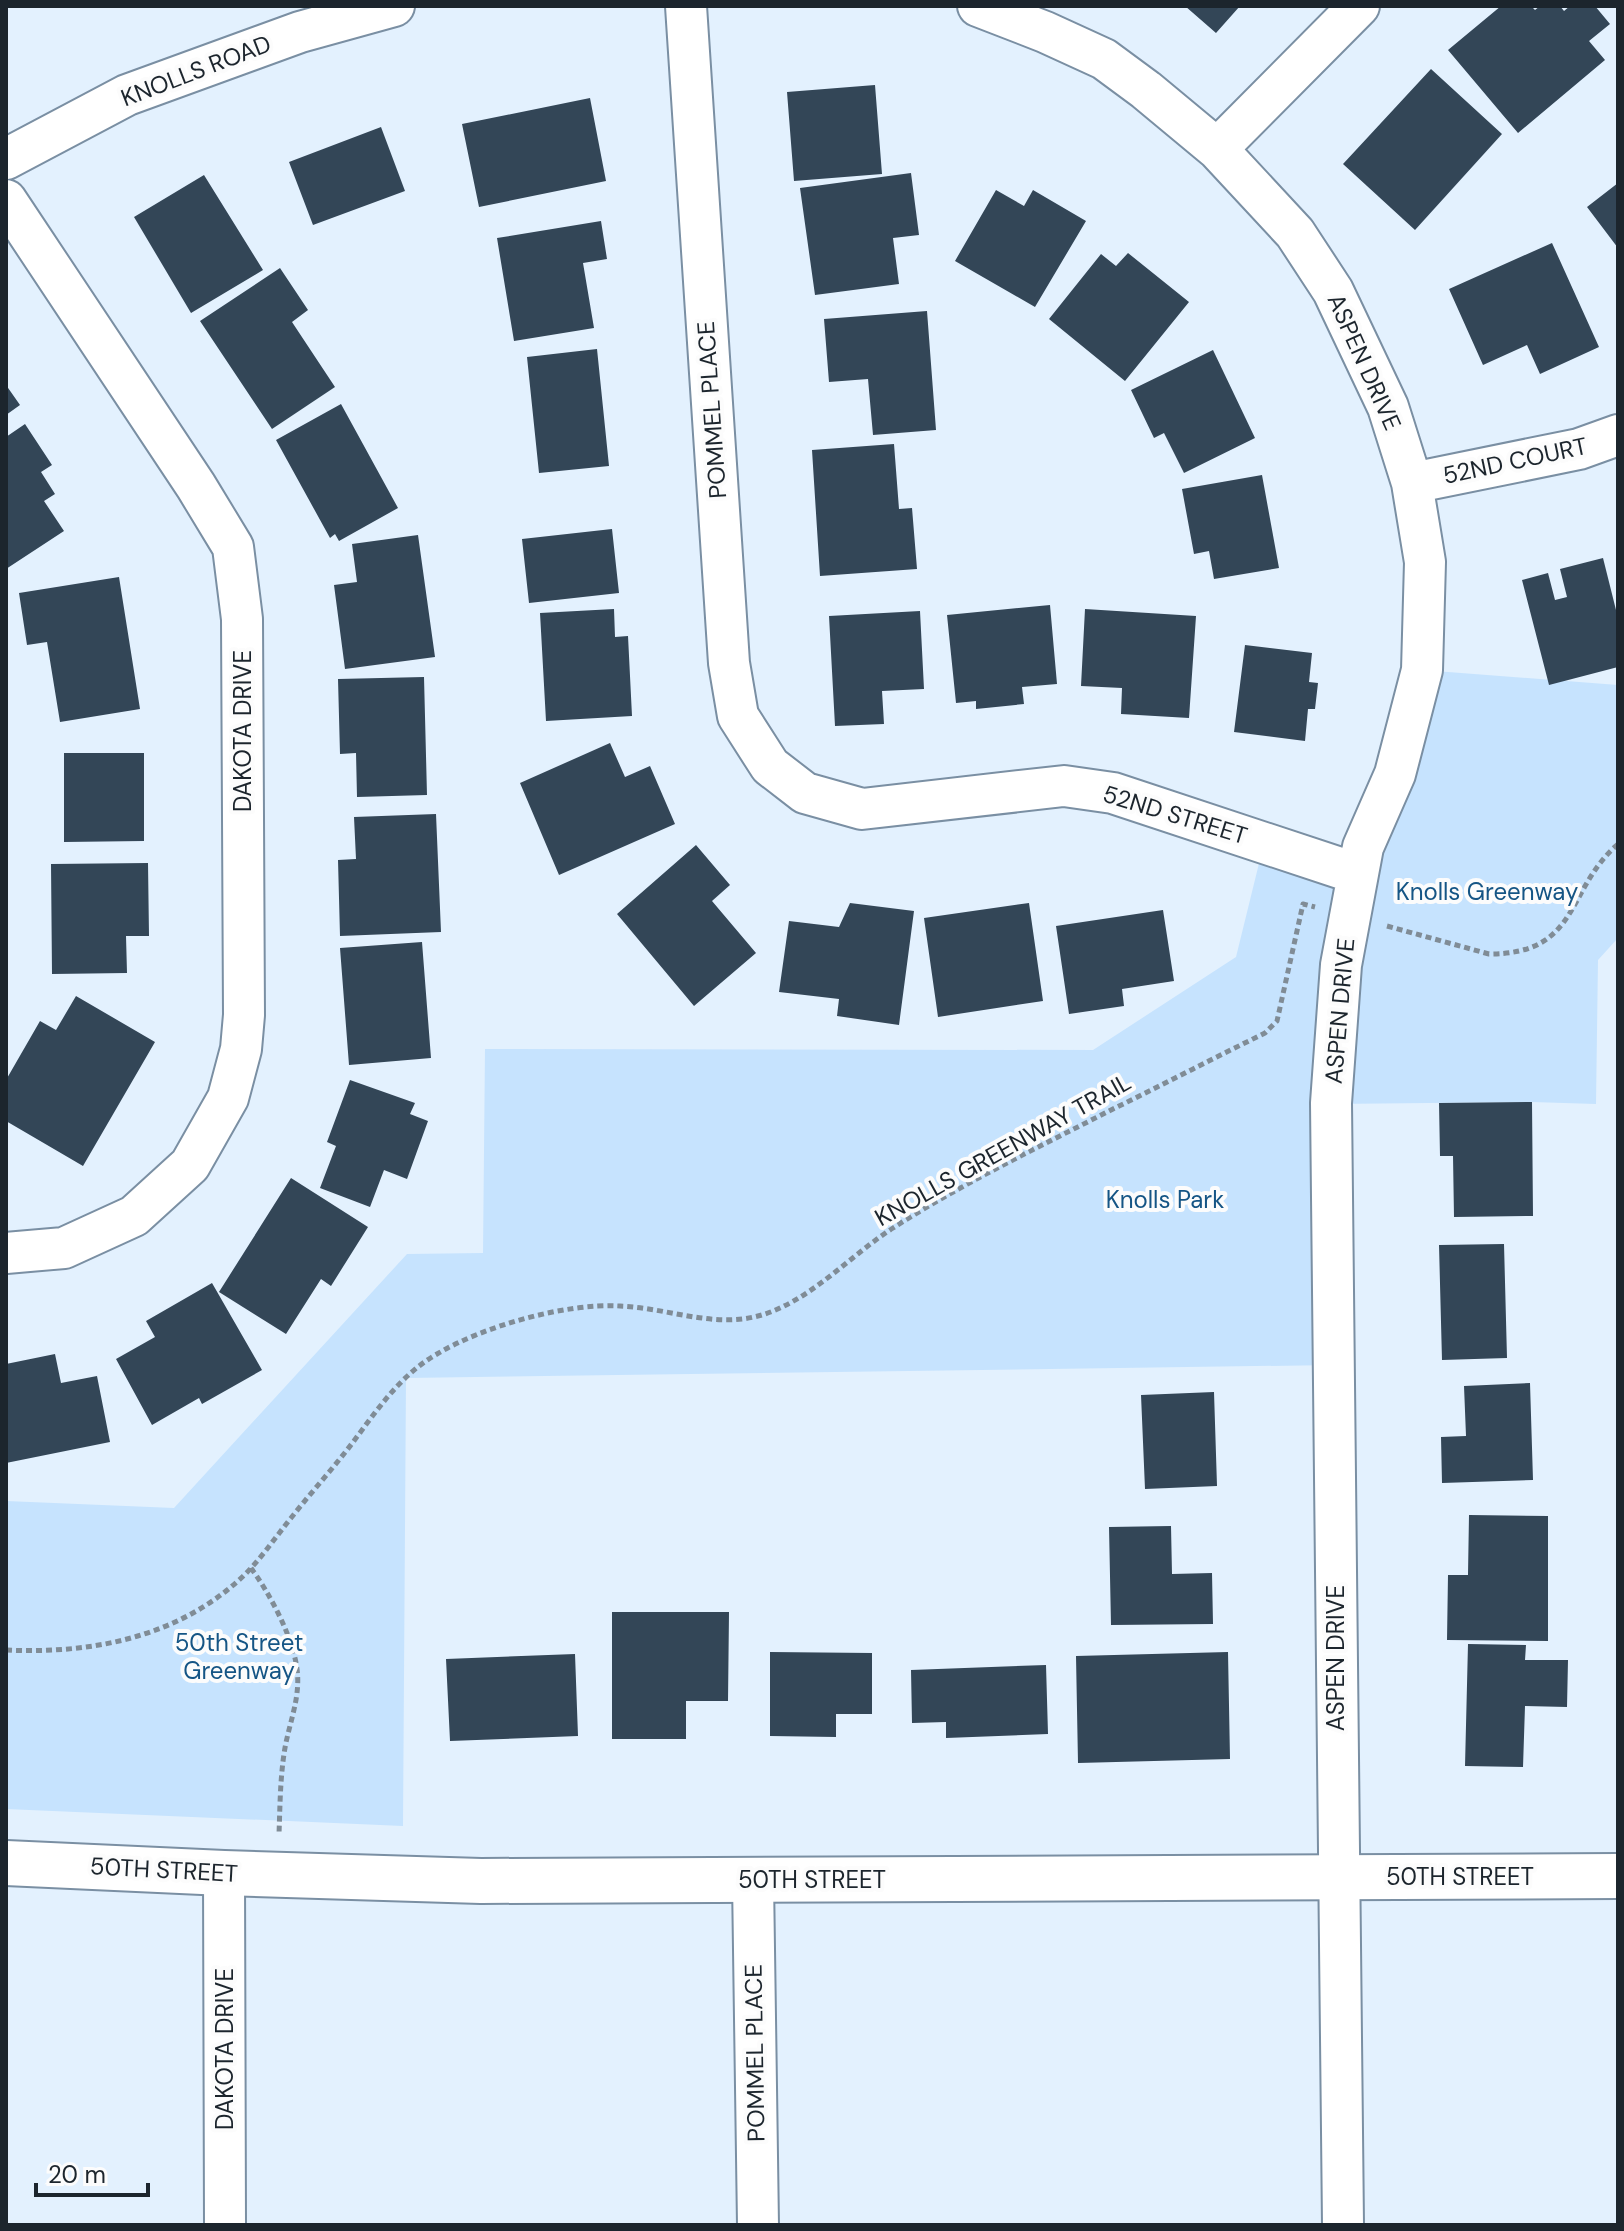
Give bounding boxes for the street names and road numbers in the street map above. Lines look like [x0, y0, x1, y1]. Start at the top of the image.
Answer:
street label: KNOLLS ROAD [116, 28, 275, 113]
street label: ASPEN DRIVE [1321, 289, 1408, 435]
street label: POMMEL PLACE [690, 320, 733, 500]
street label: 52ND COURT [1440, 430, 1590, 491]
street label: DAKOTA DRIVE [227, 650, 258, 812]
street label: 52ND STREET [1099, 778, 1251, 851]
street label: ASPEN DRIVE [1318, 937, 1361, 1085]
street label: KNOLLS GREENWAY TRAIL [869, 1066, 1136, 1233]
street label: ASPEN DRIVE [1320, 1585, 1351, 1731]
street label: 50TH STREET [89, 1850, 239, 1889]
street label: 50TH STREET [1386, 1861, 1534, 1892]
street label: 50TH STREET [738, 1864, 886, 1895]
street label: POMMEL PLACE [737, 1964, 772, 2142]
street label: DAKOTA DRIVE [209, 1968, 240, 2130]

